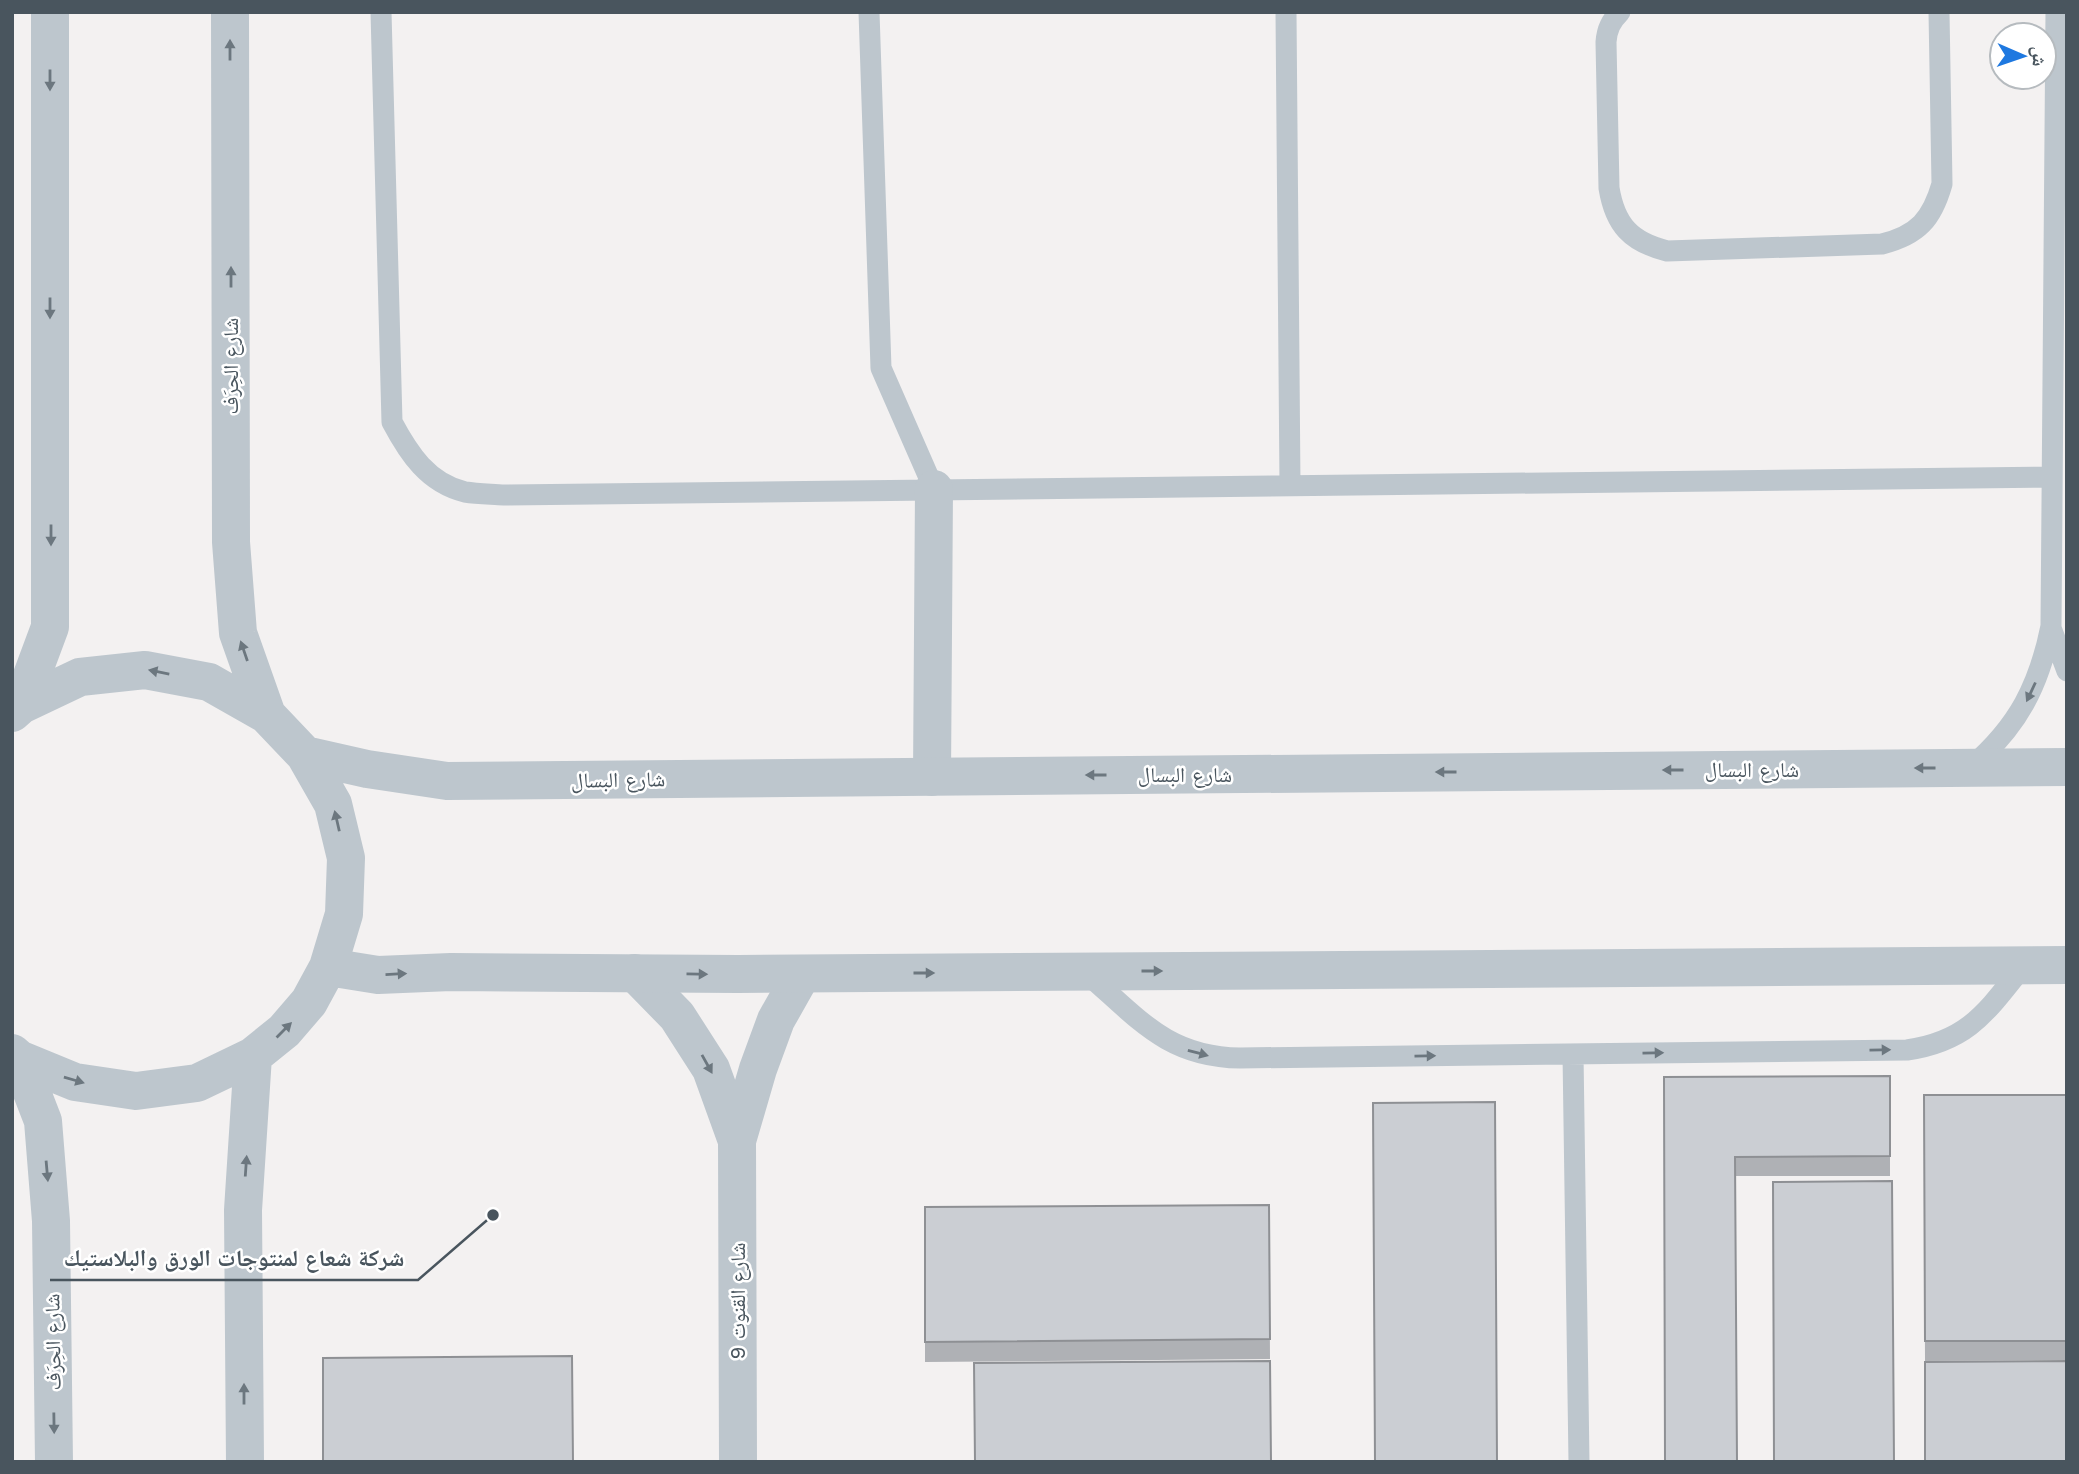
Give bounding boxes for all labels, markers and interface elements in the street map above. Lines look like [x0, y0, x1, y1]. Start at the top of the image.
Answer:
north arrow [1988, 21, 2058, 91]
one-way arrow [224, 39, 236, 61]
text: ش [2028, 46, 2051, 67]
one-way arrow [44, 70, 56, 92]
one-way arrow [225, 266, 237, 288]
one-way arrow [45, 297, 56, 319]
street label: شارع الحِرَف [218, 318, 244, 414]
one-way arrow [45, 525, 57, 547]
one-way arrow [238, 640, 249, 661]
one-way arrow [148, 667, 170, 678]
one-way arrow [2025, 681, 2036, 702]
street label: شارع البسال [1705, 757, 1799, 783]
street label: شارع البسال [1138, 762, 1232, 788]
one-way arrow [1914, 762, 1936, 774]
one-way arrow [1662, 765, 1684, 776]
street label: شارع البسال [571, 766, 665, 794]
one-way arrow [1434, 766, 1456, 778]
one-way arrow [1084, 769, 1106, 781]
one-way arrow [331, 810, 342, 832]
one-way arrow [1141, 966, 1163, 977]
one-way arrow [914, 967, 936, 979]
one-way arrow [686, 968, 708, 980]
one-way arrow [385, 969, 407, 980]
one-way arrow [275, 1022, 291, 1039]
one-way arrow [1869, 1044, 1891, 1056]
one-way arrow [1642, 1047, 1664, 1059]
one-way arrow [1188, 1048, 1210, 1059]
one-way arrow [1415, 1050, 1437, 1062]
one-way arrow [701, 1055, 713, 1074]
one-way arrow [64, 1076, 85, 1086]
one-way arrow [241, 1155, 252, 1177]
one-way arrow [42, 1161, 53, 1183]
callout: شركة شعاع لمنتوجات الورق والبلاستيك [50, 1236, 418, 1280]
street label: شارع القنوت 9 [725, 1243, 751, 1359]
text: شركة شعاع لمنتوجات الورق والبلاستيك [64, 1245, 404, 1273]
street label: شارع الحِرَف [39, 1293, 67, 1391]
one-way arrow [238, 1382, 250, 1404]
one-way arrow [48, 1413, 59, 1435]

